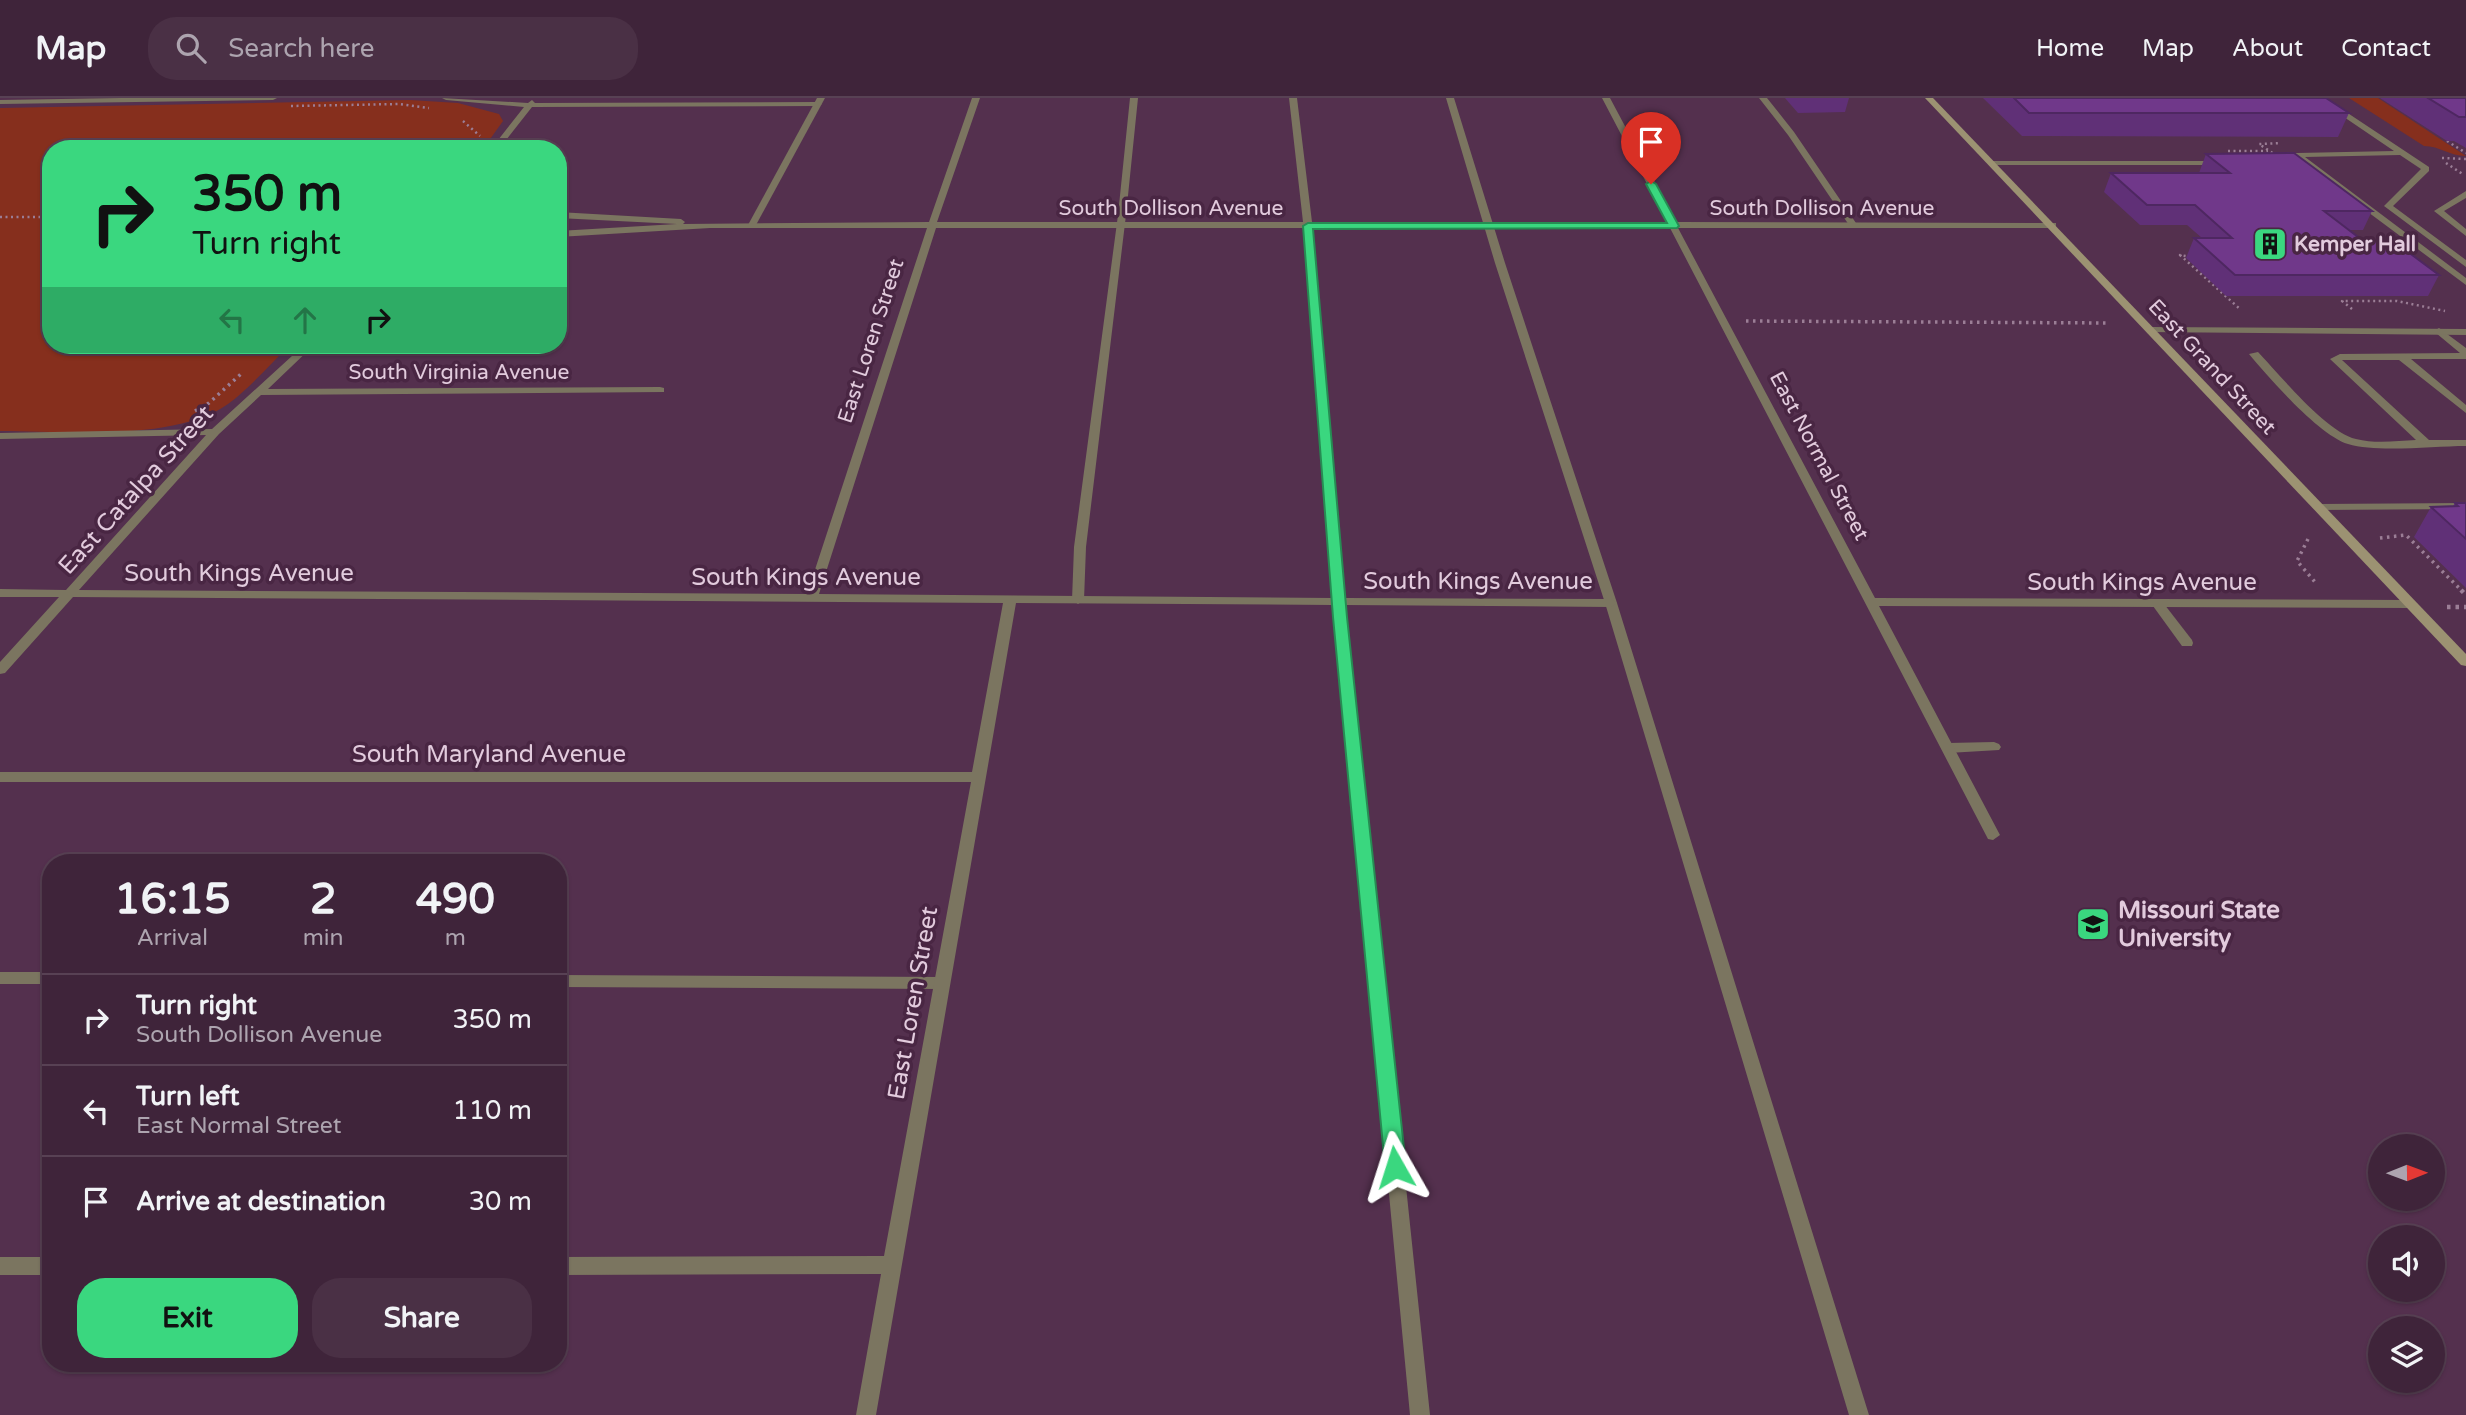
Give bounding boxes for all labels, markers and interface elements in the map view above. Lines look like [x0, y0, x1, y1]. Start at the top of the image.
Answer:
search box [148, 17, 638, 80]
text: Map [35, 29, 106, 68]
icon: search [172, 29, 210, 67]
text: Search here [228, 33, 374, 64]
text: Home [2036, 34, 2104, 63]
text: Map [2142, 34, 2194, 63]
text: About [2232, 34, 2303, 63]
text: Contact [2341, 34, 2431, 63]
pin [1621, 112, 1681, 184]
icon: arrive [1632, 123, 1670, 161]
text: 350 m [192, 165, 342, 224]
icon: right [77, 168, 168, 259]
street label: South Dollison Avenue [1059, 196, 1284, 221]
street label: South Dollison Avenue [1710, 196, 1935, 221]
text: Turn right [192, 225, 341, 263]
building icon: Kemper Hall [2251, 225, 2289, 263]
place label: Kemper Hall [2294, 232, 2416, 257]
street label: East Loren Street [833, 256, 909, 426]
street label: East Grand Street [2143, 294, 2281, 440]
icon: left [213, 301, 251, 339]
icon: ahead [286, 301, 324, 339]
icon: right [359, 301, 397, 339]
street label: South Virginia Avenue [348, 360, 570, 385]
street label: East Normal Street [1764, 367, 1874, 545]
street label: East Catalpa Street [52, 399, 220, 581]
street label: South Kings Avenue [124, 559, 354, 588]
street label: South Kings Avenue [691, 563, 921, 592]
street label: South Kings Avenue [1363, 567, 1593, 596]
street label: South Kings Avenue [2027, 568, 2257, 597]
street label: South Maryland Avenue [352, 740, 626, 769]
text: 16:15 [114, 874, 231, 925]
text: 2 [310, 874, 336, 925]
text: 490 [416, 874, 495, 925]
place label: Missouri State University [2118, 896, 2280, 953]
street label: East Loren Street [882, 904, 944, 1102]
school or university icon: Missouri State University [2074, 905, 2112, 943]
text: Arrival [137, 924, 208, 952]
text: min [303, 924, 344, 952]
text: m [445, 924, 466, 952]
text: Turn right [136, 990, 257, 1021]
icon: right [77, 1001, 115, 1039]
text: 350 m [452, 1004, 532, 1035]
text: South Dollison Avenue [136, 1021, 382, 1049]
text: Turn left [136, 1081, 239, 1112]
icon: left [77, 1092, 115, 1130]
text: 110 m [452, 1095, 532, 1126]
text: East Normal Street [136, 1112, 342, 1140]
position arrow [1358, 1130, 1432, 1204]
north arrow [2368, 1134, 2445, 1211]
map controls [2368, 1134, 2445, 1393]
icon: arrive [77, 1183, 115, 1221]
text: Arrive at destination [136, 1186, 386, 1217]
text: 30 m [469, 1186, 532, 1217]
button: sound [2368, 1225, 2445, 1302]
button: Exit [77, 1278, 298, 1358]
button: Share [312, 1278, 532, 1358]
button: layers [2368, 1316, 2445, 1393]

